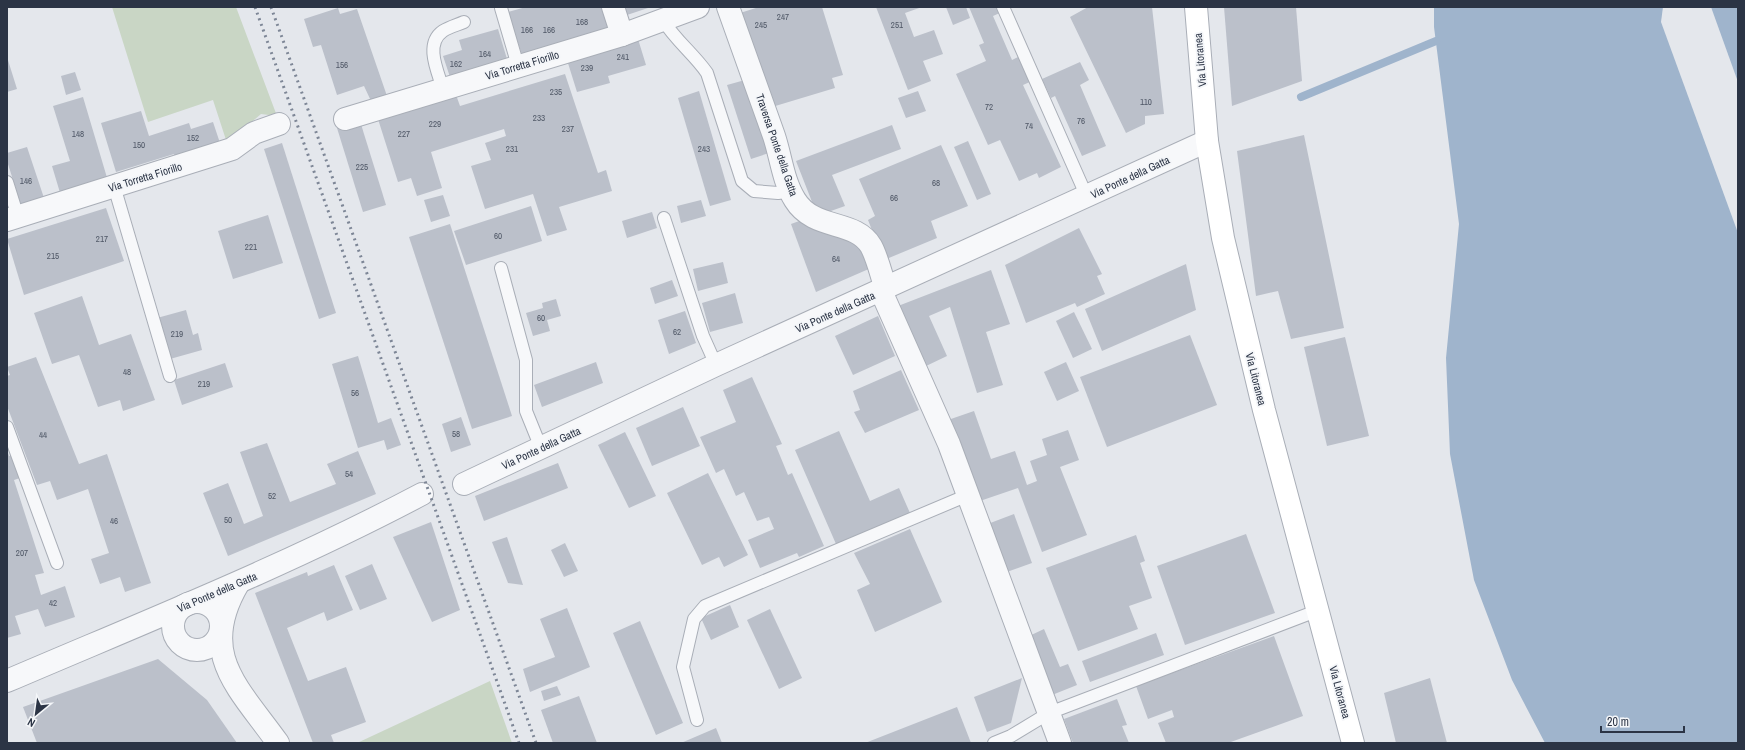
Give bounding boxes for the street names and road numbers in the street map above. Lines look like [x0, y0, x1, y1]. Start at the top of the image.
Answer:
street label: Via Litoranea [1191, 32, 1209, 88]
street label: Via Torretta Fiorillo [483, 47, 561, 83]
street label: Traversa Ponte della Gatta [753, 92, 801, 198]
street label: Via Ponte della Gatta [1088, 153, 1172, 201]
street label: Via Torretta Fiorillo [106, 159, 184, 195]
street label: Via Ponte della Gatta [793, 288, 877, 336]
street label: Via Litoranea [1243, 351, 1269, 407]
street label: Via Ponte della Gatta [499, 424, 583, 472]
street label: Via Ponte della Gatta [175, 569, 259, 615]
street label: Via Litoranea [1326, 664, 1354, 720]

